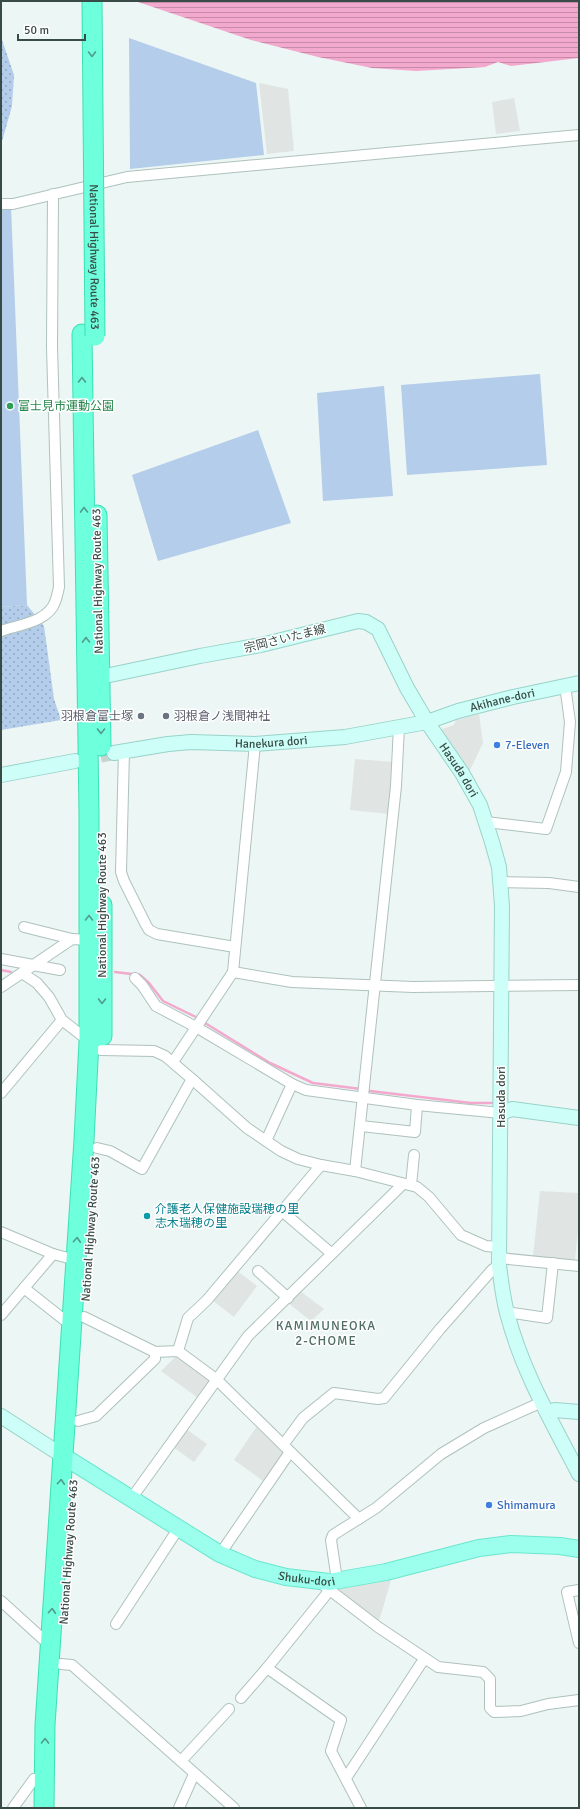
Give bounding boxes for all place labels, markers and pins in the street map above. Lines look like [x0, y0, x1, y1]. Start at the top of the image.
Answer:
place label: 富士見市運動公園 [18, 399, 114, 414]
marker: 富士見市運動公園 [5, 401, 15, 411]
place label: 羽根倉富士塚 [61, 709, 133, 724]
place label: 羽根倉ノ浅間神社 [174, 709, 270, 724]
marker: 羽根倉富士塚 [136, 711, 146, 721]
marker: 羽根倉ノ浅間神社 [161, 711, 171, 721]
place label: 7-Eleven [505, 738, 550, 753]
marker: 7-Eleven [492, 740, 502, 750]
place label: 介護老人保健施設瑞穂の里 志木瑞穂の里 [155, 1202, 299, 1231]
marker: 介護老人保健施設瑞穂の里 志木瑞穂の里 [142, 1211, 152, 1221]
place label: Shimamura [497, 1498, 556, 1513]
marker: Shimamura [484, 1500, 494, 1510]

